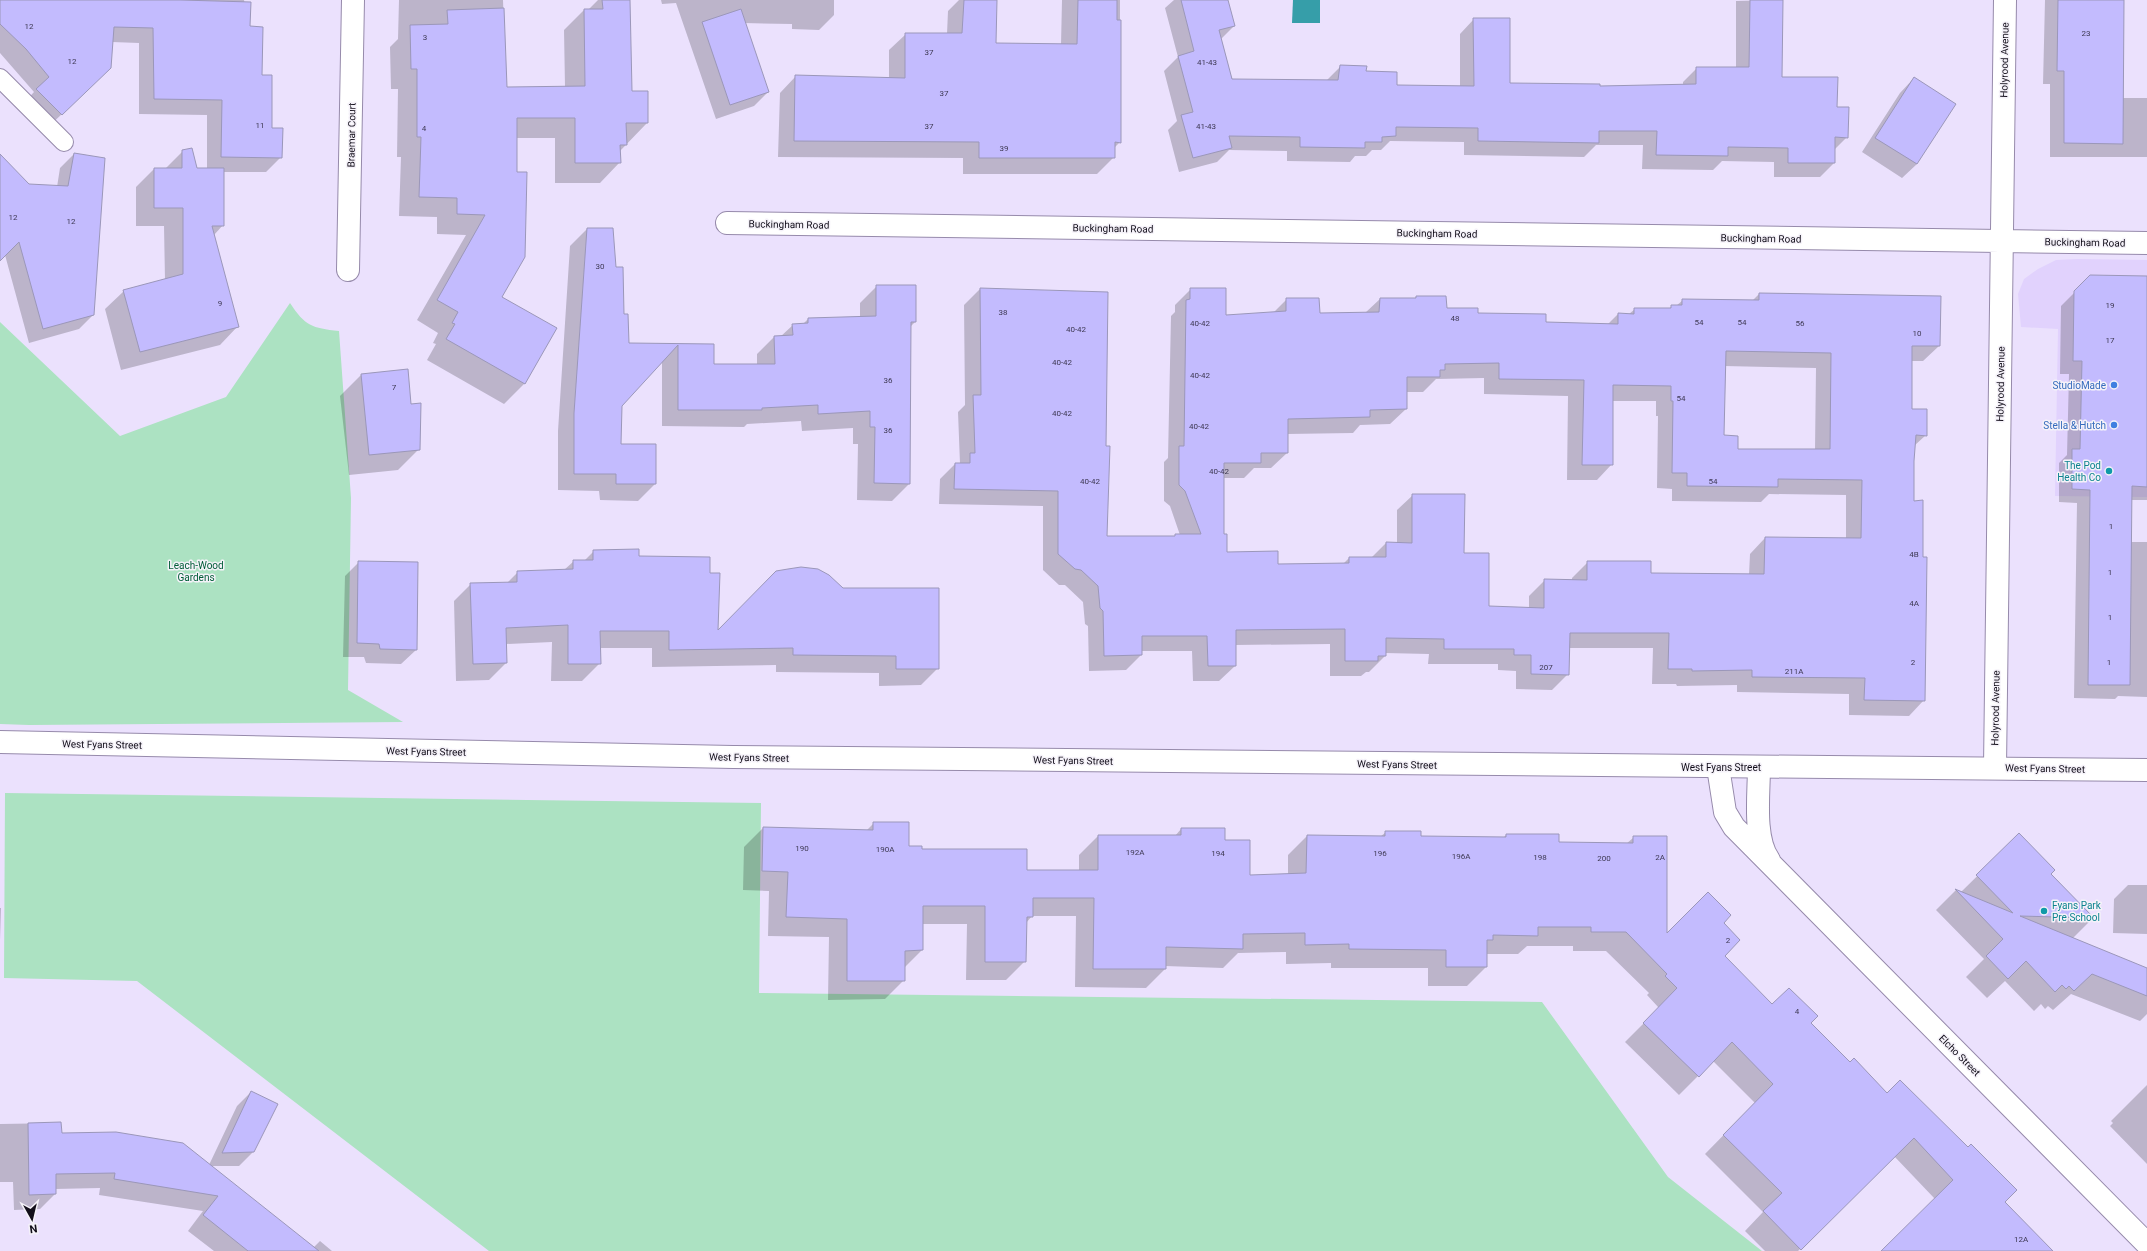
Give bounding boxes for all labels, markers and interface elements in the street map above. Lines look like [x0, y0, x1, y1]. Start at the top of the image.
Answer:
house number: 12 [25, 22, 34, 31]
street label: Holyrood Avenue [1998, 22, 2011, 98]
house number: 23 [2082, 29, 2091, 38]
house number: 3 [423, 33, 427, 42]
house number: 37 [925, 48, 934, 57]
house number: 12 [68, 57, 77, 66]
house number: 41-43 [1197, 58, 1217, 67]
house number: 37 [940, 89, 949, 98]
street label: Braemar Court [345, 102, 358, 168]
house number: 11 [256, 121, 265, 130]
house number: 37 [925, 122, 934, 131]
house number: 41-43 [1196, 122, 1216, 131]
house number: 4 [422, 124, 427, 133]
house number: 39 [1000, 144, 1009, 153]
house number: 12 [9, 213, 18, 222]
house number: 12 [67, 217, 76, 226]
street label: Buckingham Road [749, 218, 829, 231]
street label: Buckingham Road [1073, 222, 1153, 235]
street label: Buckingham Road [1397, 227, 1477, 240]
street label: Buckingham Road [1721, 232, 1801, 245]
street label: Buckingham Road [2045, 236, 2125, 249]
house number: 30 [596, 262, 605, 271]
house number: 9 [218, 299, 222, 308]
house number: 19 [2106, 301, 2115, 310]
house number: 38 [999, 308, 1008, 317]
house number: 48 [1451, 314, 1460, 323]
house number: 54 [1695, 318, 1704, 327]
house number: 54 [1738, 318, 1747, 327]
house number: 40-42 [1190, 319, 1211, 328]
house number: 56 [1796, 319, 1805, 328]
house number: 40-42 [1066, 325, 1087, 334]
house number: 10 [1913, 329, 1922, 338]
house number: 17 [2106, 336, 2115, 345]
street label: Holyrood Avenue [1994, 346, 2007, 422]
house number: 40-42 [1052, 358, 1073, 367]
house number: 40-42 [1190, 371, 1211, 380]
house number: 36 [884, 376, 893, 385]
place label: StudioMade [2052, 380, 2106, 391]
marker: StudioMade [2109, 380, 2119, 390]
house number: 7 [392, 383, 397, 392]
house number: 54 [1677, 394, 1686, 403]
house number: 40-42 [1052, 409, 1073, 418]
place label: Stella & Hutch [2043, 420, 2106, 431]
marker: Stella & Hutch [2109, 420, 2119, 430]
house number: 40-42 [1189, 422, 1210, 431]
house number: 36 [884, 426, 893, 435]
place label: The Pod Health Co [2057, 460, 2101, 483]
marker: The Pod Health Co [2104, 466, 2114, 476]
house number: 40-42 [1209, 467, 1230, 476]
house number: 40-42 [1080, 477, 1101, 486]
house number: 54 [1709, 477, 1718, 486]
house number: 1 [2109, 522, 2113, 531]
house number: 4B [1909, 550, 1919, 559]
park label: Leach-Wood Gardens [168, 560, 224, 583]
house number: 1 [2108, 568, 2112, 577]
house number: 4A [1909, 599, 1920, 608]
house number: 1 [2108, 613, 2112, 622]
house number: 2 [1911, 658, 1916, 667]
house number: 1 [2107, 658, 2111, 667]
house number: 207 [1539, 663, 1553, 672]
house number: 211A [1785, 667, 1804, 676]
street label: Holyrood Avenue [1989, 670, 2002, 746]
street label: West Fyans Street [62, 738, 142, 751]
street label: West Fyans Street [386, 745, 466, 758]
street label: West Fyans Street [709, 751, 789, 764]
street label: West Fyans Street [1033, 754, 1113, 767]
street label: West Fyans Street [1357, 758, 1437, 771]
street label: West Fyans Street [1681, 762, 1761, 773]
street label: West Fyans Street [2005, 762, 2085, 775]
house number: 190 [795, 844, 809, 853]
house number: 190A [876, 845, 895, 854]
house number: 192A [1126, 848, 1145, 857]
house number: 194 [1211, 849, 1225, 858]
house number: 196 [1373, 849, 1387, 858]
house number: 196A [1452, 852, 1471, 861]
house number: 198 [1533, 853, 1547, 862]
house number: 2A [1655, 853, 1666, 862]
house number: 200 [1597, 854, 1611, 863]
place label: Fyans Park Pre School [2052, 900, 2102, 923]
marker: Fyans Park Pre School [2039, 906, 2049, 916]
house number: 2 [1726, 936, 1731, 945]
house number: 4 [1795, 1007, 1800, 1016]
street label: Elcho Street [1937, 1033, 1982, 1078]
north arrow [12, 1199, 52, 1239]
text: N [28, 1221, 38, 1235]
house number: 12A [2014, 1235, 2029, 1244]

